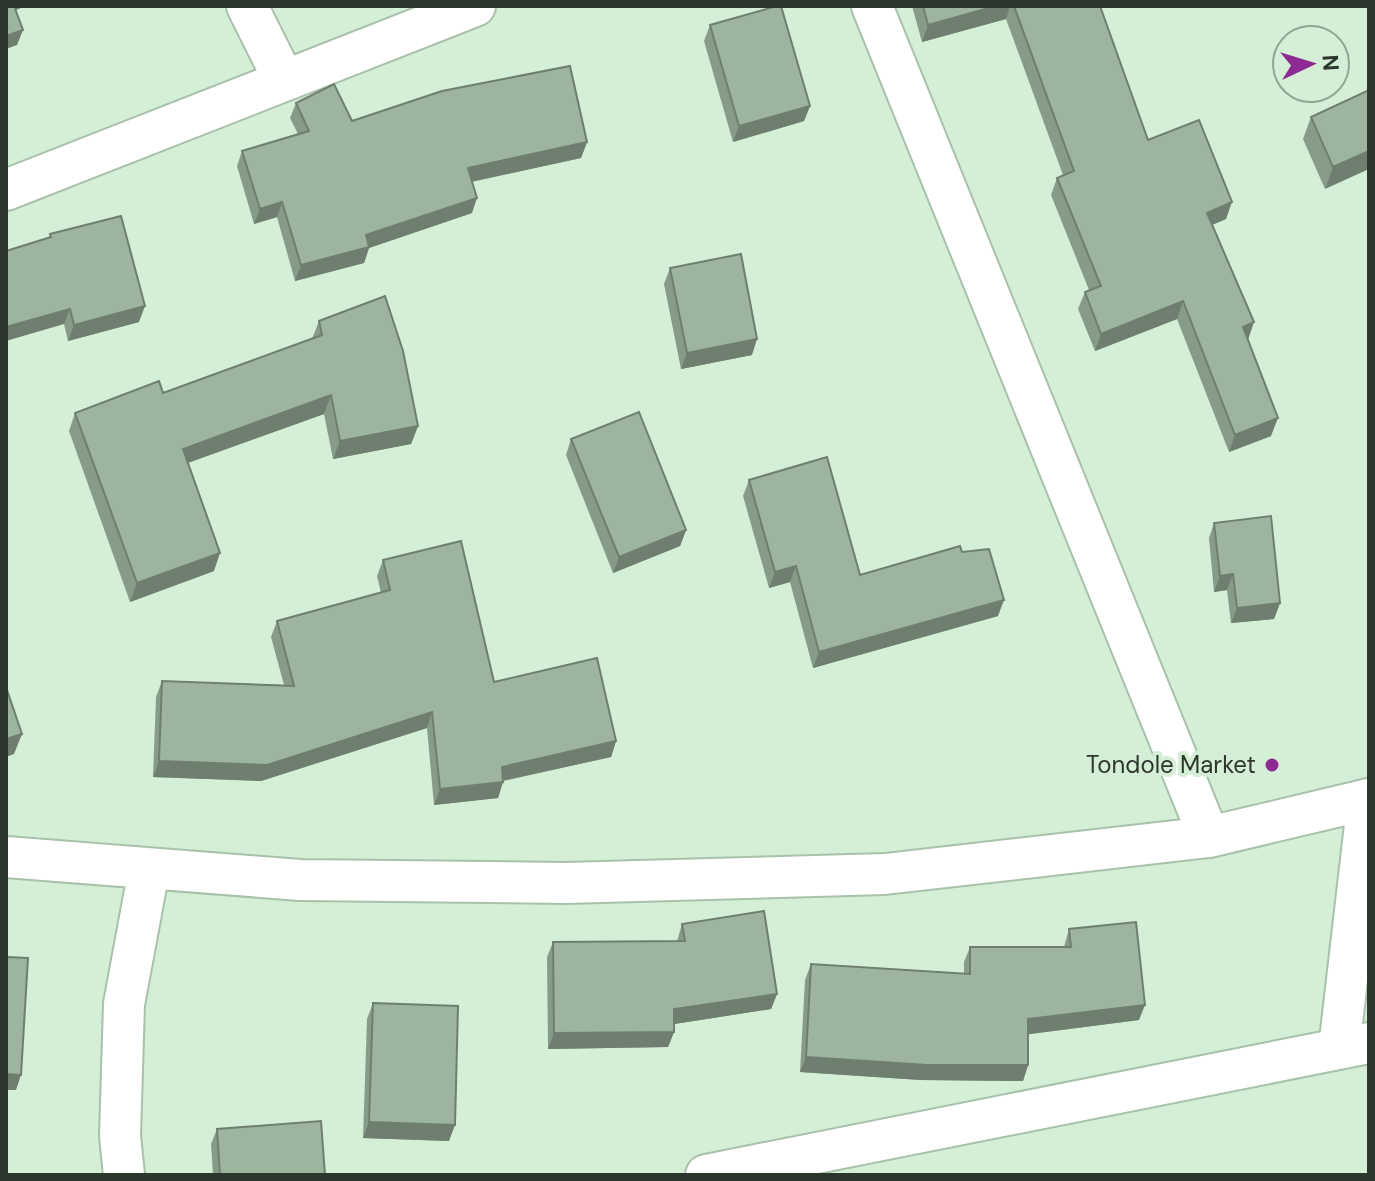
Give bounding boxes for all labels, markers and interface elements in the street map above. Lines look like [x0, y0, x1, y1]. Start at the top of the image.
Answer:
north arrow [1271, 24, 1351, 104]
text: N [1315, 54, 1345, 72]
place label: Tondole Market [1086, 749, 1256, 780]
marker: Tondole Market [1263, 756, 1281, 774]

